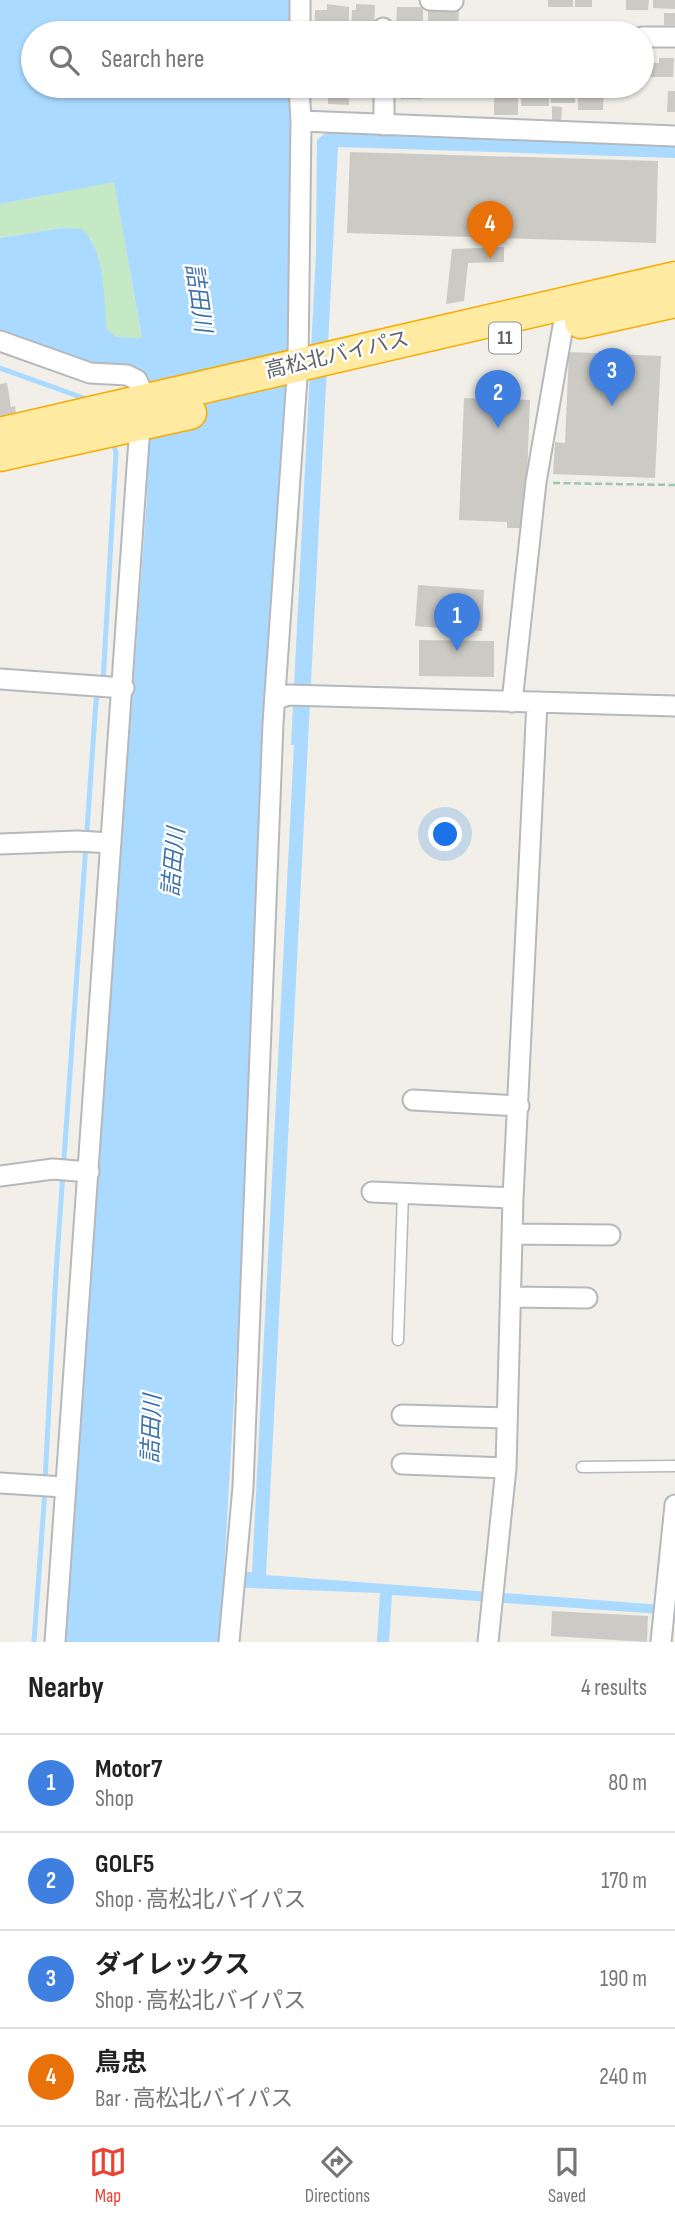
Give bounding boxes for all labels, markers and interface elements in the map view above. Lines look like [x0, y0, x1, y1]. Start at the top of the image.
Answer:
search box [21, 21, 654, 98]
icon: search [45, 41, 83, 79]
text: Search here [101, 44, 204, 75]
pin: 4 [467, 201, 513, 259]
water label: 詰田川 [179, 262, 217, 337]
road number: 11 [489, 322, 521, 354]
street label: 高松北バイパス [263, 326, 411, 384]
pin: 3 [589, 348, 635, 406]
pin: 2 [475, 370, 521, 428]
pin: 1 [434, 593, 480, 651]
your location [428, 817, 462, 851]
water label: 詰田川 [157, 823, 191, 898]
water label: 詰田川 [137, 1391, 167, 1464]
text: Nearby [28, 1670, 104, 1706]
text: 4 results [581, 1674, 647, 1702]
text: Motor7 [95, 1754, 162, 1785]
text: 1 [46, 1769, 56, 1797]
text: 80 m [608, 1769, 647, 1797]
text: Shop [95, 1785, 134, 1813]
text: GOLF5 [95, 1849, 155, 1880]
text: 2 [46, 1867, 56, 1895]
text: 170 m [601, 1867, 647, 1895]
text: Shop · 高松北バイパス [95, 1886, 306, 1914]
text: ダイレックス [95, 1950, 250, 1981]
text: 3 [46, 1965, 56, 1993]
text: 190 m [600, 1965, 647, 1993]
text: Shop · 高松北バイパス [95, 1987, 306, 2015]
text: 鳥忠 [95, 2048, 147, 2079]
text: 4 [46, 2063, 56, 2091]
text: 240 m [599, 2063, 647, 2091]
text: Bar · 高松北バイパス [95, 2085, 293, 2113]
tab: Map [89, 2143, 127, 2208]
tab: Directions [305, 2143, 370, 2208]
tab: Saved [548, 2143, 586, 2208]

